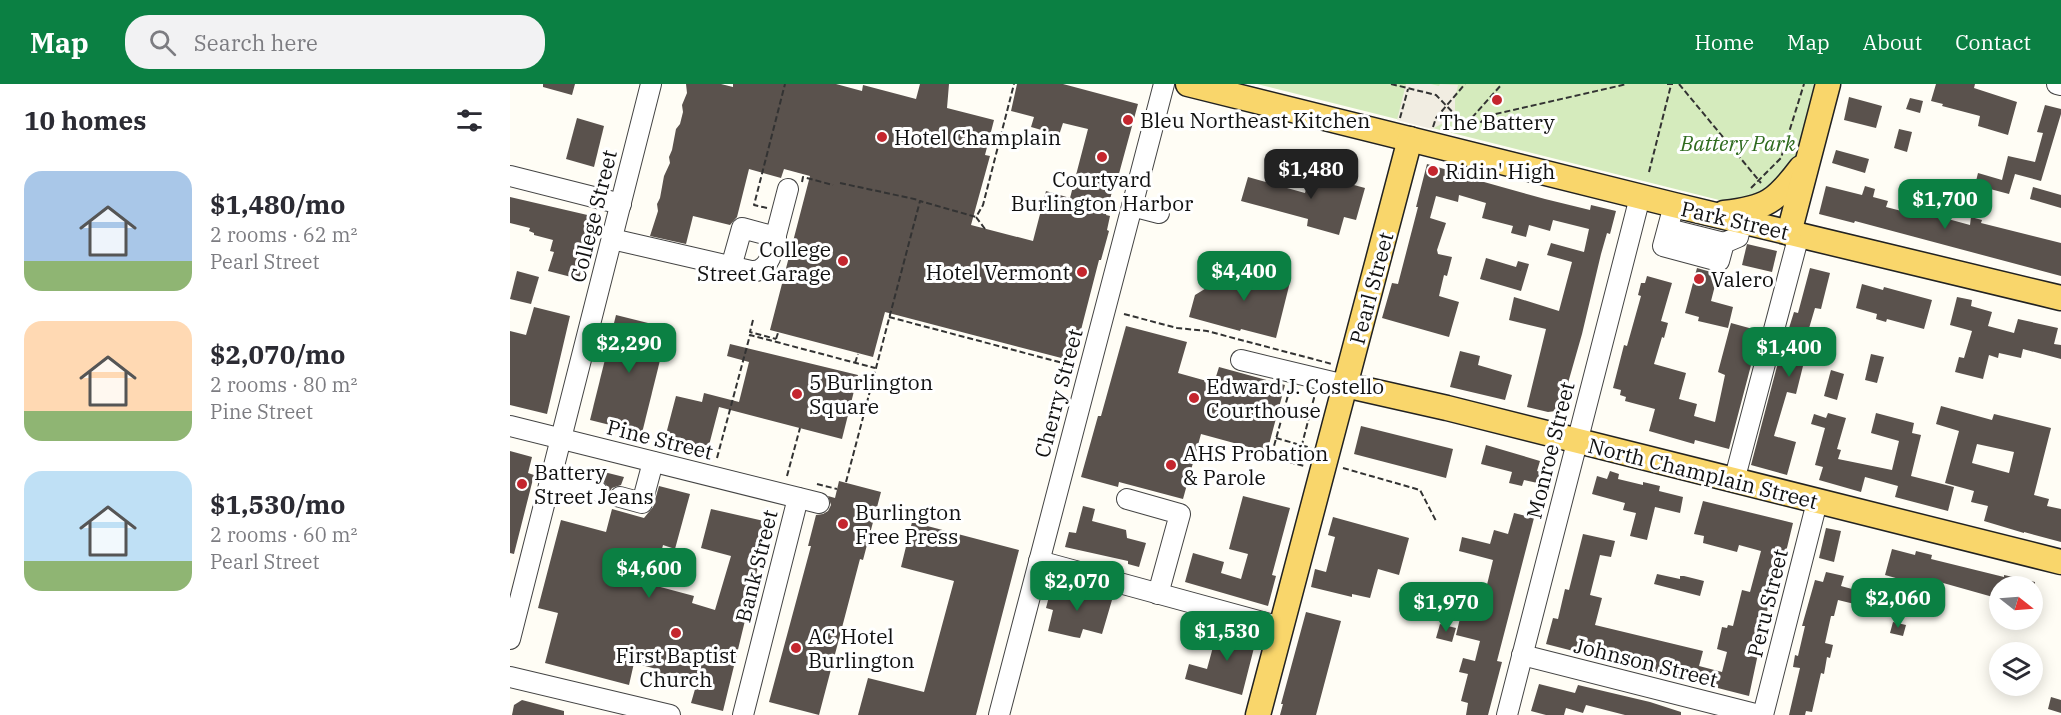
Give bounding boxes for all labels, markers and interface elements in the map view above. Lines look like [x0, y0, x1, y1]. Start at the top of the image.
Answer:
search box [125, 15, 545, 69]
text: Map [30, 24, 89, 61]
icon: search [146, 26, 179, 59]
text: Search here [194, 28, 318, 57]
text: Home [1694, 28, 1754, 56]
text: Map [1787, 28, 1830, 56]
text: About [1863, 28, 1922, 56]
text: Contact [1955, 28, 2031, 56]
marker: The Battery [1490, 93, 1504, 107]
text: 10 homes [24, 103, 146, 137]
icon: filters [453, 104, 486, 137]
place label: Bleu Northeast Kitchen [1140, 106, 1370, 134]
place label: The Battery [1439, 108, 1555, 136]
marker: Bleu Northeast Kitchen [1121, 113, 1135, 127]
place label: Hotel Champlain [894, 123, 1061, 151]
park label: Battery Park [1679, 129, 1797, 157]
marker: Hotel Champlain [875, 130, 889, 144]
street label: College Street [563, 147, 623, 285]
pin: $1,480 [1262, 149, 1360, 200]
marker: Courtyard Burlington Harbor [1095, 150, 1109, 164]
text: $1,480 [1278, 155, 1344, 182]
place label: Ridin' High [1445, 157, 1555, 185]
marker: Ridin' High [1426, 164, 1440, 178]
place label: Courtyard Burlington Harbor [1011, 165, 1194, 217]
pin: $1,700 [1896, 179, 1994, 230]
text: $1,700 [1912, 185, 1978, 212]
text: $1,480/mo [210, 187, 345, 221]
street label: Park Street [1678, 194, 1792, 246]
icon: home [72, 195, 144, 267]
text: 2 rooms · 62 m² [210, 221, 357, 248]
street label: Pearl Street [1343, 229, 1399, 347]
place label: College Street Garage [697, 235, 831, 287]
text: Pearl Street [210, 248, 320, 275]
pin: $4,400 [1195, 251, 1293, 302]
marker: College Street Garage [836, 254, 850, 268]
text: $4,400 [1211, 257, 1277, 284]
place label: Hotel Vermont [926, 258, 1070, 286]
marker: Hotel Vermont [1075, 265, 1089, 279]
place label: Valero [1711, 265, 1774, 293]
marker: Valero [1692, 272, 1706, 286]
pin: $2,290 [580, 323, 678, 374]
street label: Cherry Street [1027, 325, 1089, 461]
pin: $1,400 [1740, 327, 1838, 378]
text: $2,290 [596, 329, 662, 356]
text: $1,400 [1756, 333, 1822, 360]
text: $2,070/mo [210, 337, 345, 371]
icon: home [72, 345, 144, 417]
place label: 5 Burlington Square [809, 368, 933, 420]
text: 2 rooms · 80 m² [210, 371, 357, 398]
place label: Edward J. Costello Courthouse [1206, 372, 1384, 424]
street label: Monroe Street [1519, 379, 1581, 521]
marker: 5 Burlington Square [790, 387, 804, 401]
marker: Edward J. Costello Courthouse [1187, 391, 1201, 405]
text: Pine Street [210, 398, 313, 425]
street label: Pine Street [604, 412, 716, 466]
street label: North Champlain Street [1585, 431, 1821, 515]
place label: AHS Probation & Parole [1183, 439, 1329, 491]
place label: Battery Street Jeans [534, 458, 654, 510]
marker: AHS Probation & Parole [1164, 458, 1178, 472]
marker: Battery Street Jeans [515, 477, 529, 491]
text: $1,530/mo [210, 487, 345, 521]
icon: home [72, 495, 144, 567]
place label: Burlington Free Press [855, 498, 962, 550]
street label: Bank Street [728, 507, 784, 625]
marker: Burlington Free Press [836, 517, 850, 531]
text: 2 rooms · 60 m² [210, 521, 357, 548]
street label: Peru Street [1740, 546, 1794, 660]
text: Pearl Street [210, 548, 320, 575]
pin: $4,600 [600, 548, 698, 599]
text: $4,600 [616, 554, 682, 581]
pin: $2,070 [1028, 561, 1126, 612]
text: $2,070 [1044, 567, 1110, 594]
north arrow [1989, 576, 2043, 630]
map controls [1989, 576, 2043, 696]
pin: $2,060 [1849, 578, 1947, 629]
pin: $1,970 [1397, 582, 1495, 633]
text: $2,060 [1865, 584, 1931, 611]
text: $1,970 [1413, 588, 1479, 615]
pin: $1,530 [1178, 611, 1276, 662]
text: $1,530 [1194, 617, 1260, 644]
place label: AC Hotel Burlington [808, 622, 915, 674]
marker: First Baptist Church [669, 626, 683, 640]
street label: Johnson Street [1571, 631, 1721, 693]
place label: First Baptist Church [616, 641, 736, 693]
marker: AC Hotel Burlington [789, 641, 803, 655]
button: layers [1989, 642, 2043, 696]

